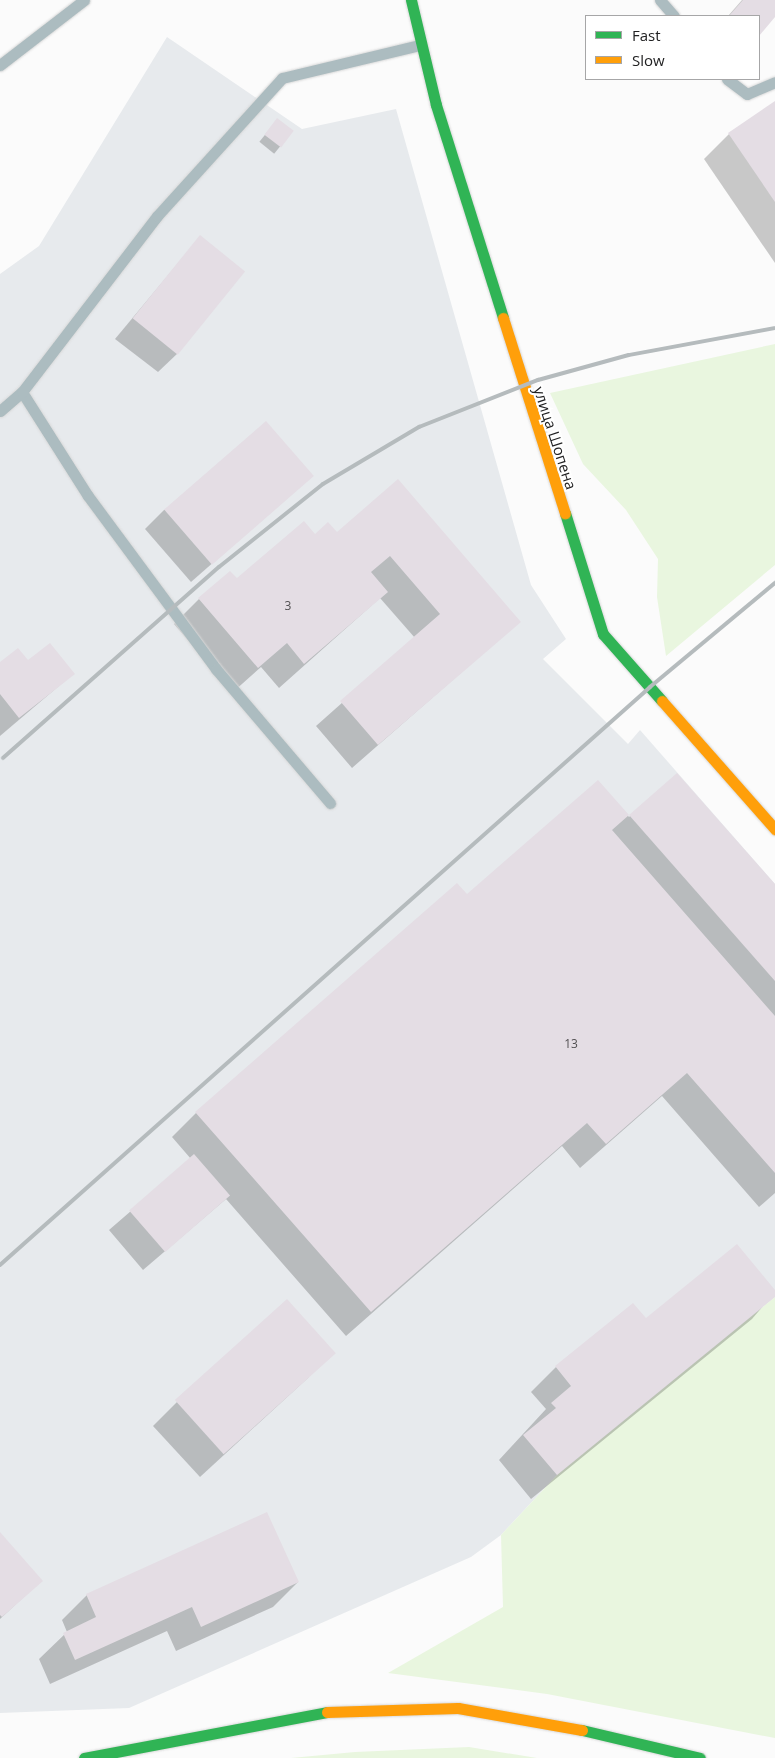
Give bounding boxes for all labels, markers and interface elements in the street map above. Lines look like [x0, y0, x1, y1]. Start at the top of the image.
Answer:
legend [585, 15, 760, 80]
text: Fast [632, 25, 661, 45]
text: Slow [632, 50, 665, 70]
street label: улица Шопена [530, 384, 580, 492]
house number: 3 [285, 599, 291, 613]
house number: 13 [564, 1037, 578, 1051]

